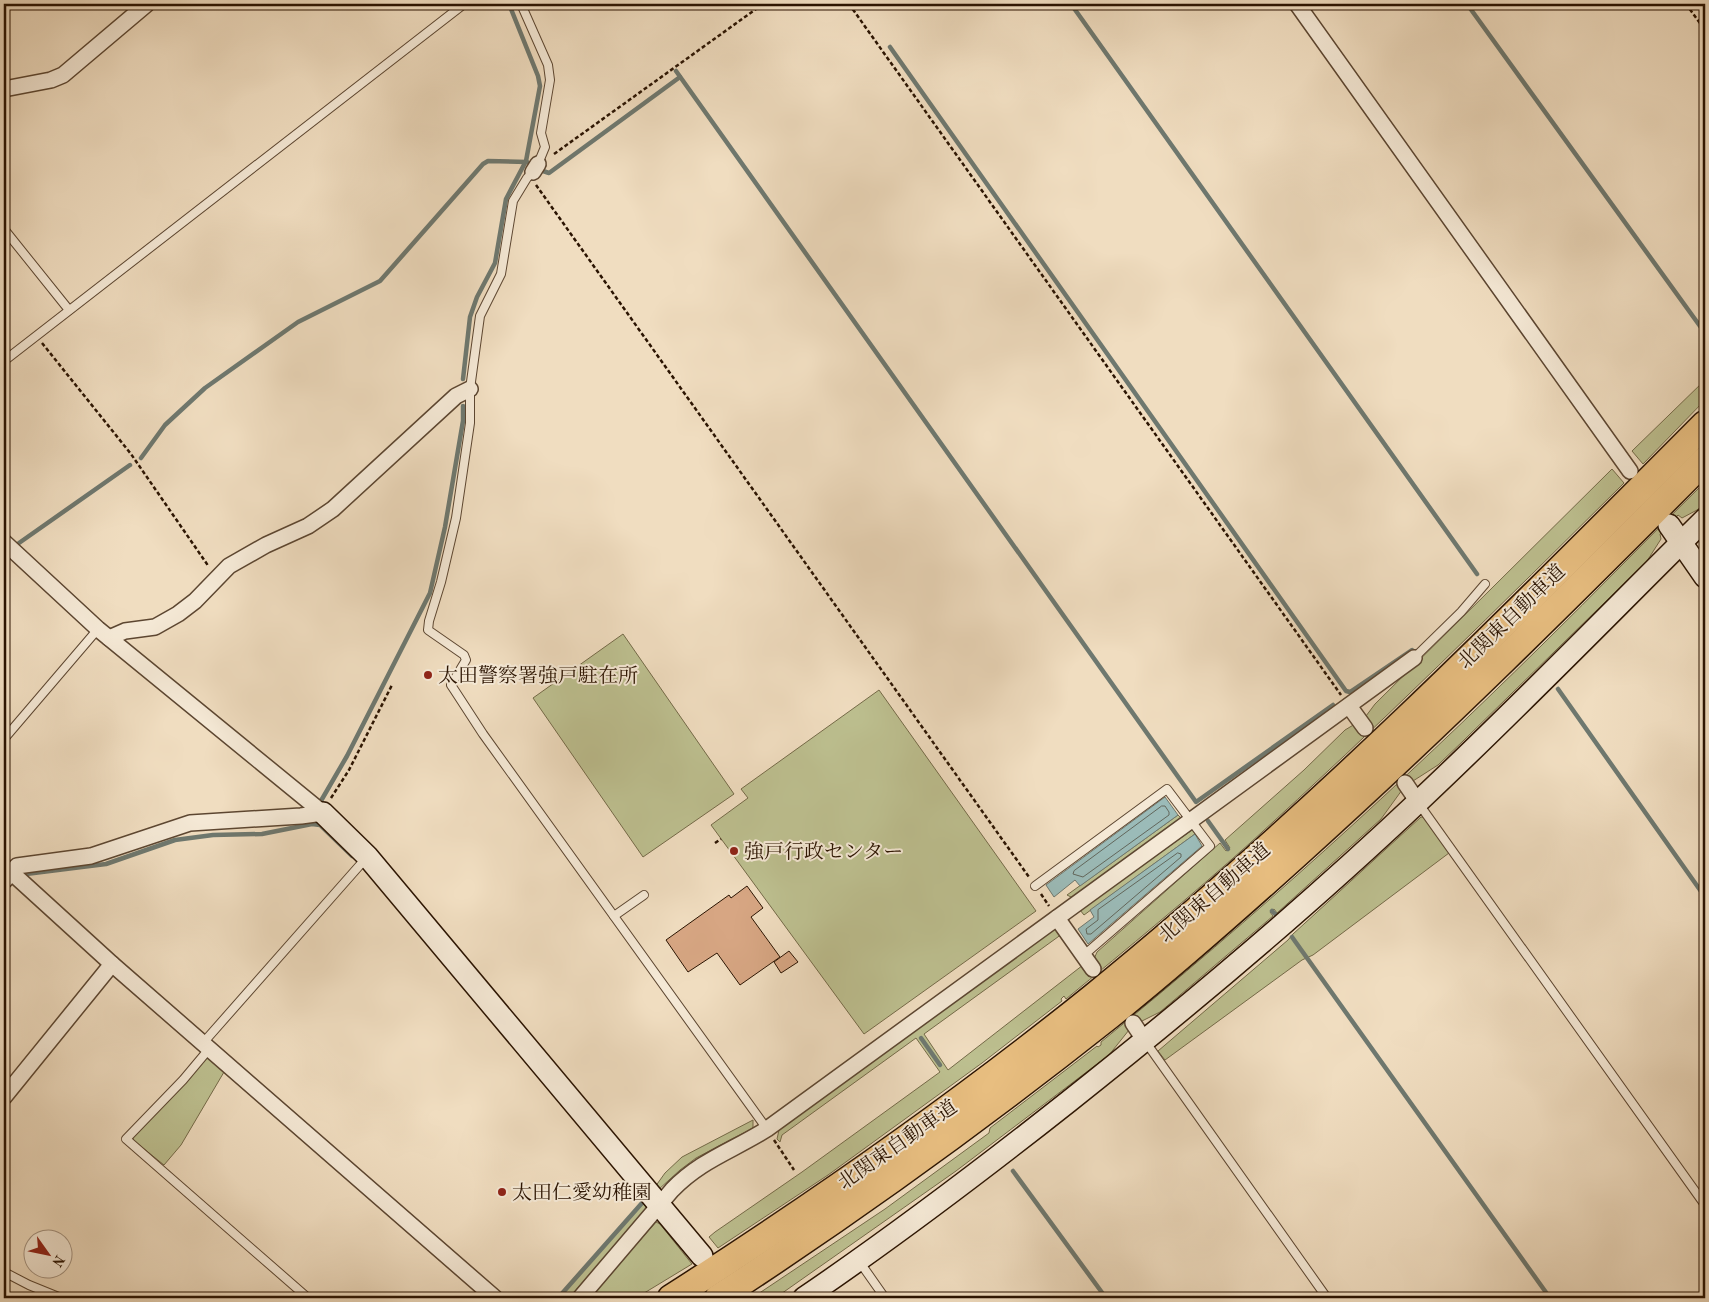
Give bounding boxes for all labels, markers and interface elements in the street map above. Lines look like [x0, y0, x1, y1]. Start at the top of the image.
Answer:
street label: 北関東自動車道 [1454, 560, 1570, 673]
place label: 太田警察署強戸駐在所 [438, 665, 638, 687]
marker: 太田警察署強戸駐在所 [422, 669, 434, 681]
street label: 北関東自動車道 [1155, 839, 1275, 947]
place label: 強戸行政センター [744, 841, 903, 863]
marker: 強戸行政センター [728, 845, 740, 857]
street label: 北関東自動車道 [834, 1096, 961, 1194]
place label: 太田仁愛幼稚園 [512, 1182, 652, 1204]
marker: 太田仁愛幼稚園 [496, 1186, 508, 1198]
north arrow [22, 1230, 72, 1280]
text: N [49, 1252, 67, 1269]

